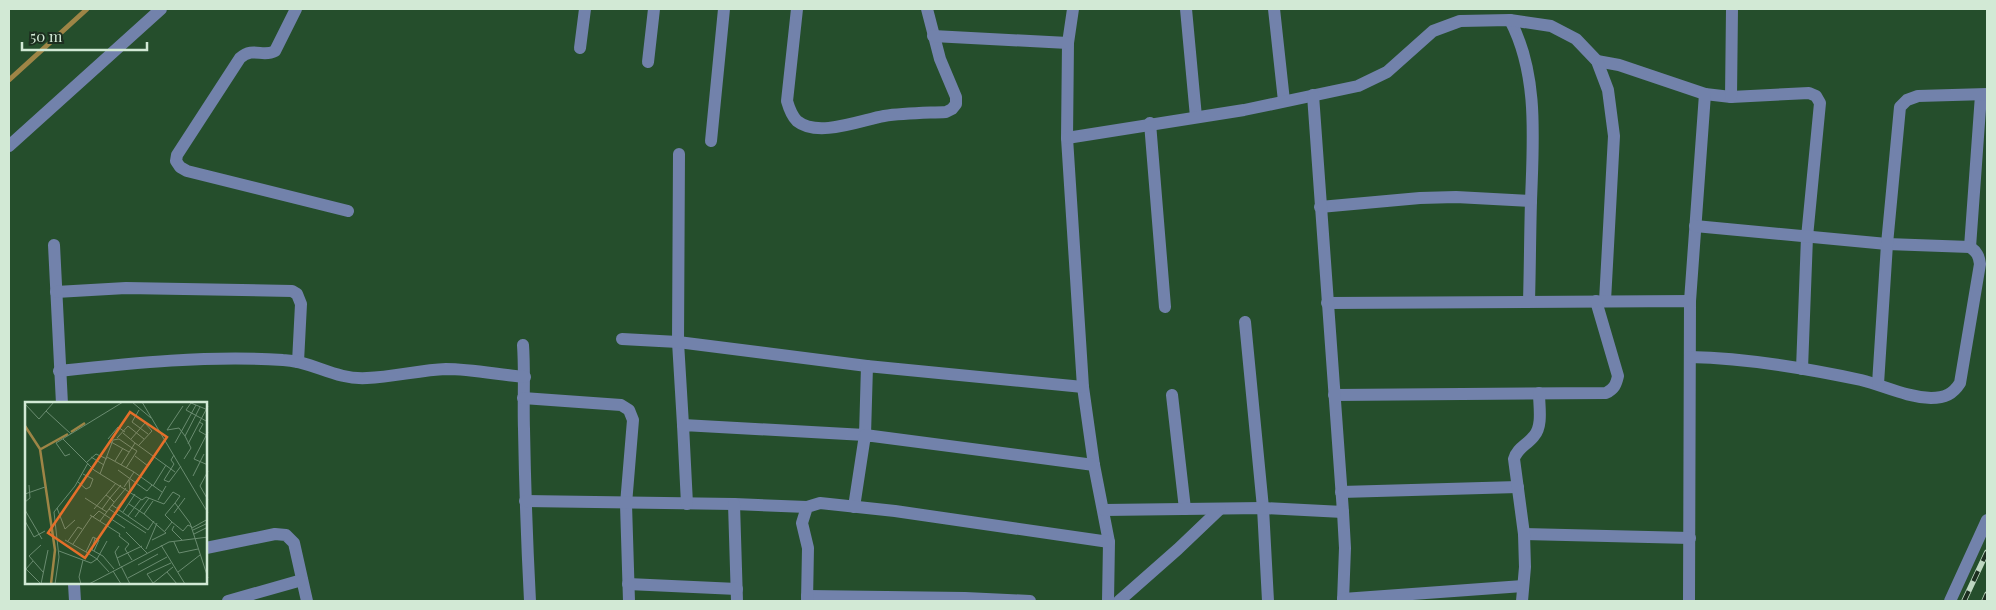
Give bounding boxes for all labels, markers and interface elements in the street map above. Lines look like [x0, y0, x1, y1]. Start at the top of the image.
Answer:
scale bar [22, 20, 148, 52]
text: 50 m [30, 26, 63, 46]
inset map [25, 402, 208, 585]

